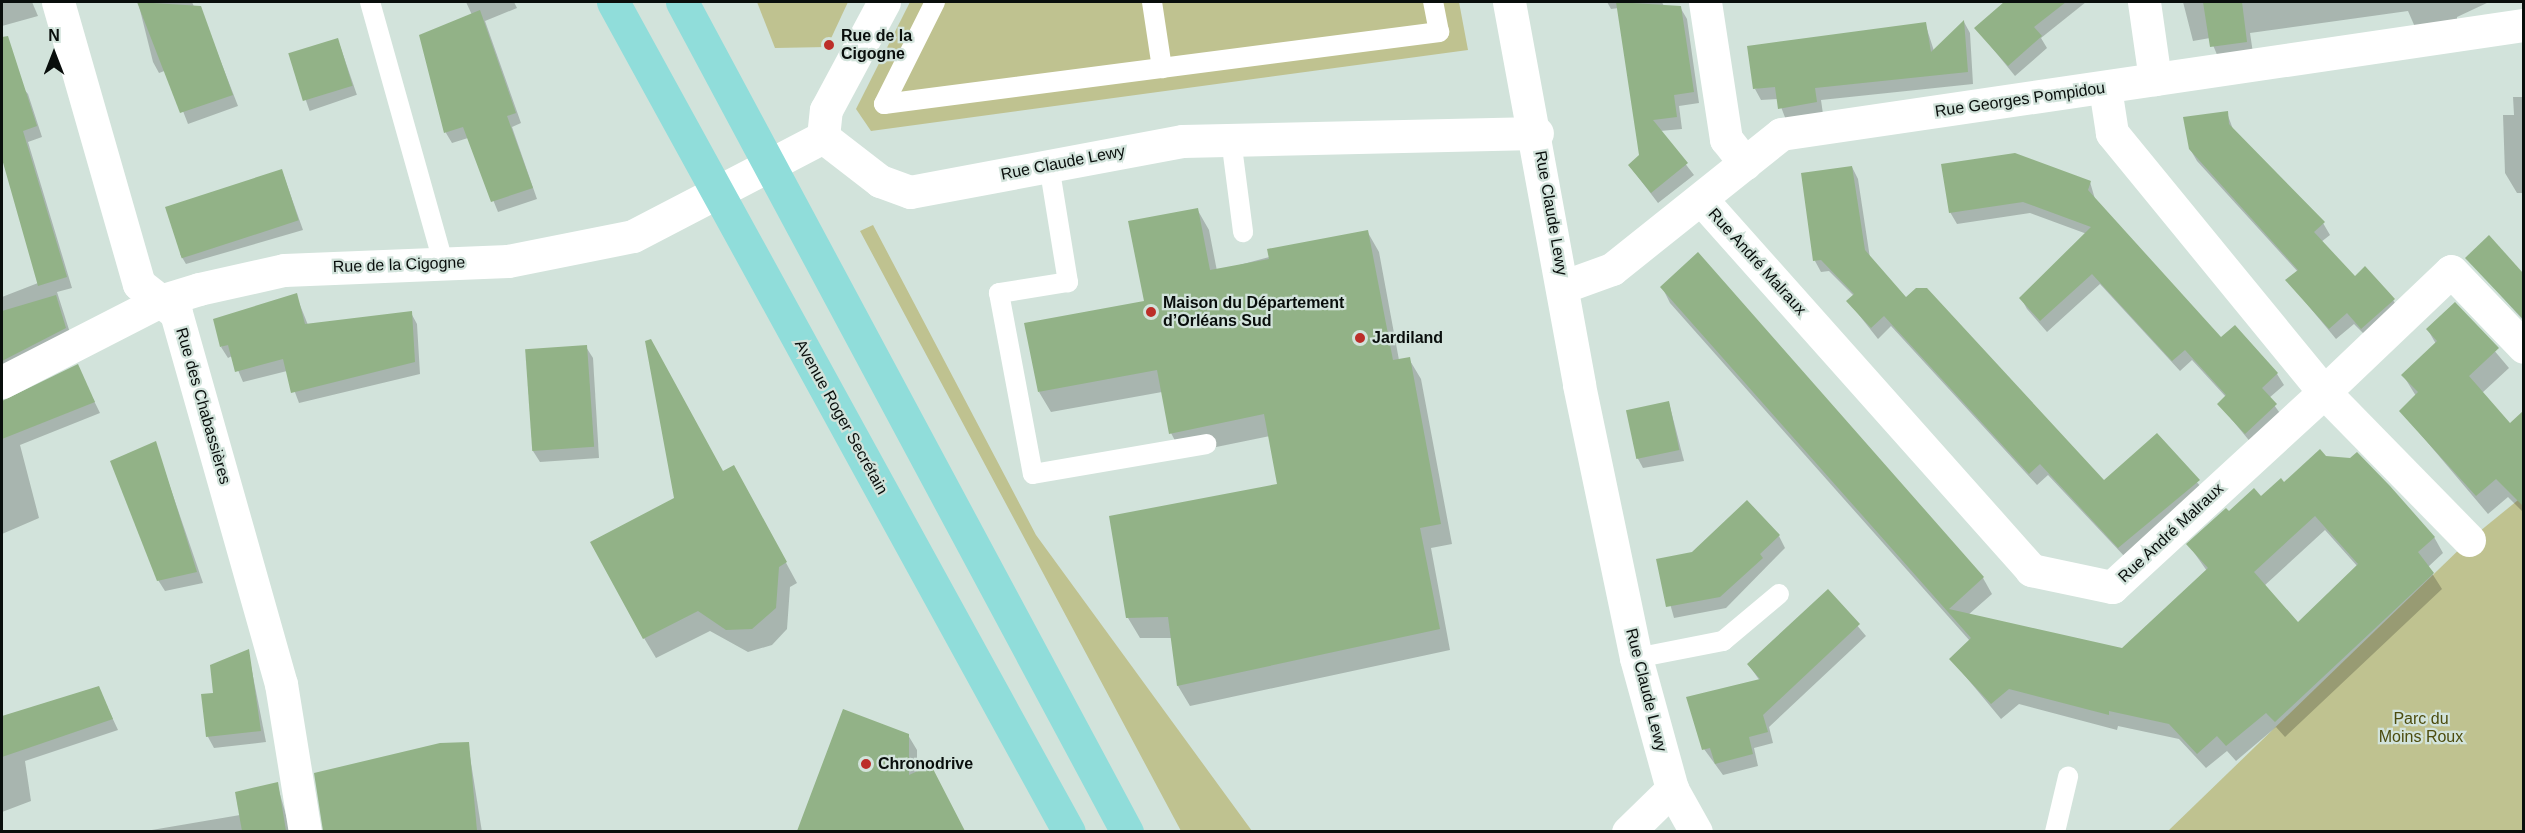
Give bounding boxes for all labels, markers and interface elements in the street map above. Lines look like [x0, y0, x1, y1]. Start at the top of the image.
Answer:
north arrow [24, 24, 84, 84]
place label: Rue de la Cigogne [841, 26, 912, 64]
text: N [48, 27, 60, 44]
marker: Rue de la Cigogne [822, 38, 836, 52]
street label: Rue Georges Pompidou [1934, 79, 2106, 121]
street label: Rue Claude Lewy [999, 142, 1127, 184]
street label: Rue Claude Lewy [1531, 149, 1571, 277]
street label: Rue André Malraux [1704, 204, 1810, 320]
street label: Rue de la Cigogne [332, 253, 466, 277]
place label: Maison du Département d’Orléans Sud [1163, 293, 1344, 331]
marker: Maison du Département d’Orléans Sud [1144, 305, 1158, 319]
street label: Rue des Chabassières [171, 326, 235, 486]
place label: Jardiland [1372, 328, 1443, 348]
marker: Jardiland [1353, 331, 1367, 345]
street label: Avenue Roger Secrétain [790, 336, 892, 498]
street label: Rue André Malraux [2114, 479, 2228, 587]
street label: Rue Claude Lewy [1621, 626, 1671, 754]
park label: Parc du Moins Roux [2379, 709, 2463, 747]
place label: Chronodrive [878, 754, 973, 774]
marker: Chronodrive [859, 757, 873, 771]

